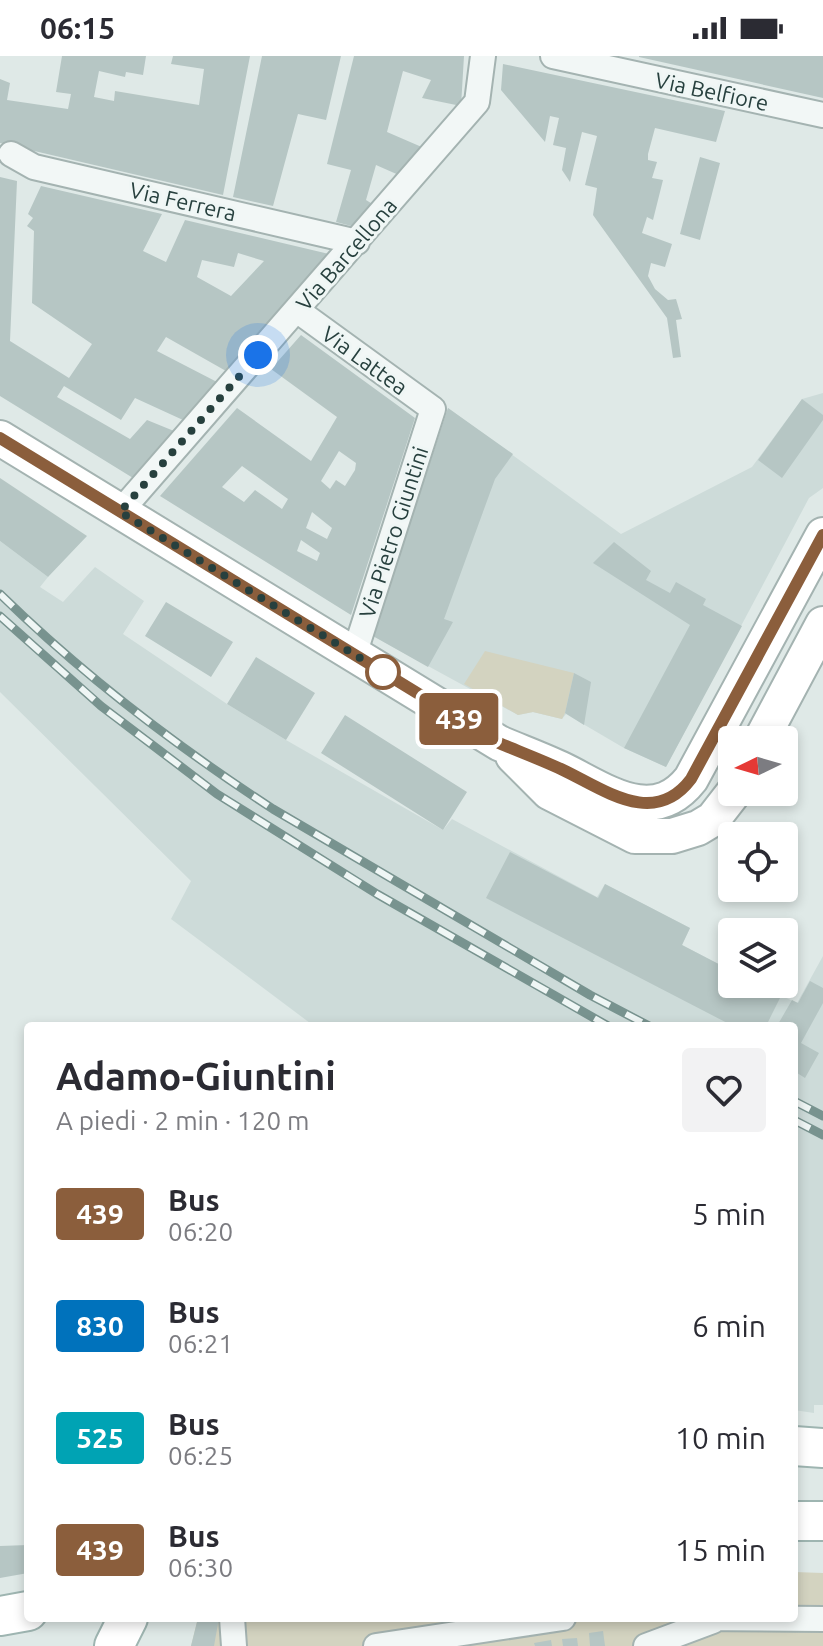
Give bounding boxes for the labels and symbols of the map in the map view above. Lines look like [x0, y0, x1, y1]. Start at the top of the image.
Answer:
street label: Via Belfiore [653, 67, 771, 115]
street label: Via Ferrera [127, 177, 239, 225]
street label: Via Barcellona [290, 193, 402, 315]
street label: Via Lattea [317, 321, 413, 399]
your location [238, 335, 278, 375]
street label: Via Pietro Giuntini [353, 443, 433, 621]
unlabelled marker [366, 655, 400, 689]
line badge: 439 [413, 693, 505, 745]
north arrow [718, 726, 798, 806]

